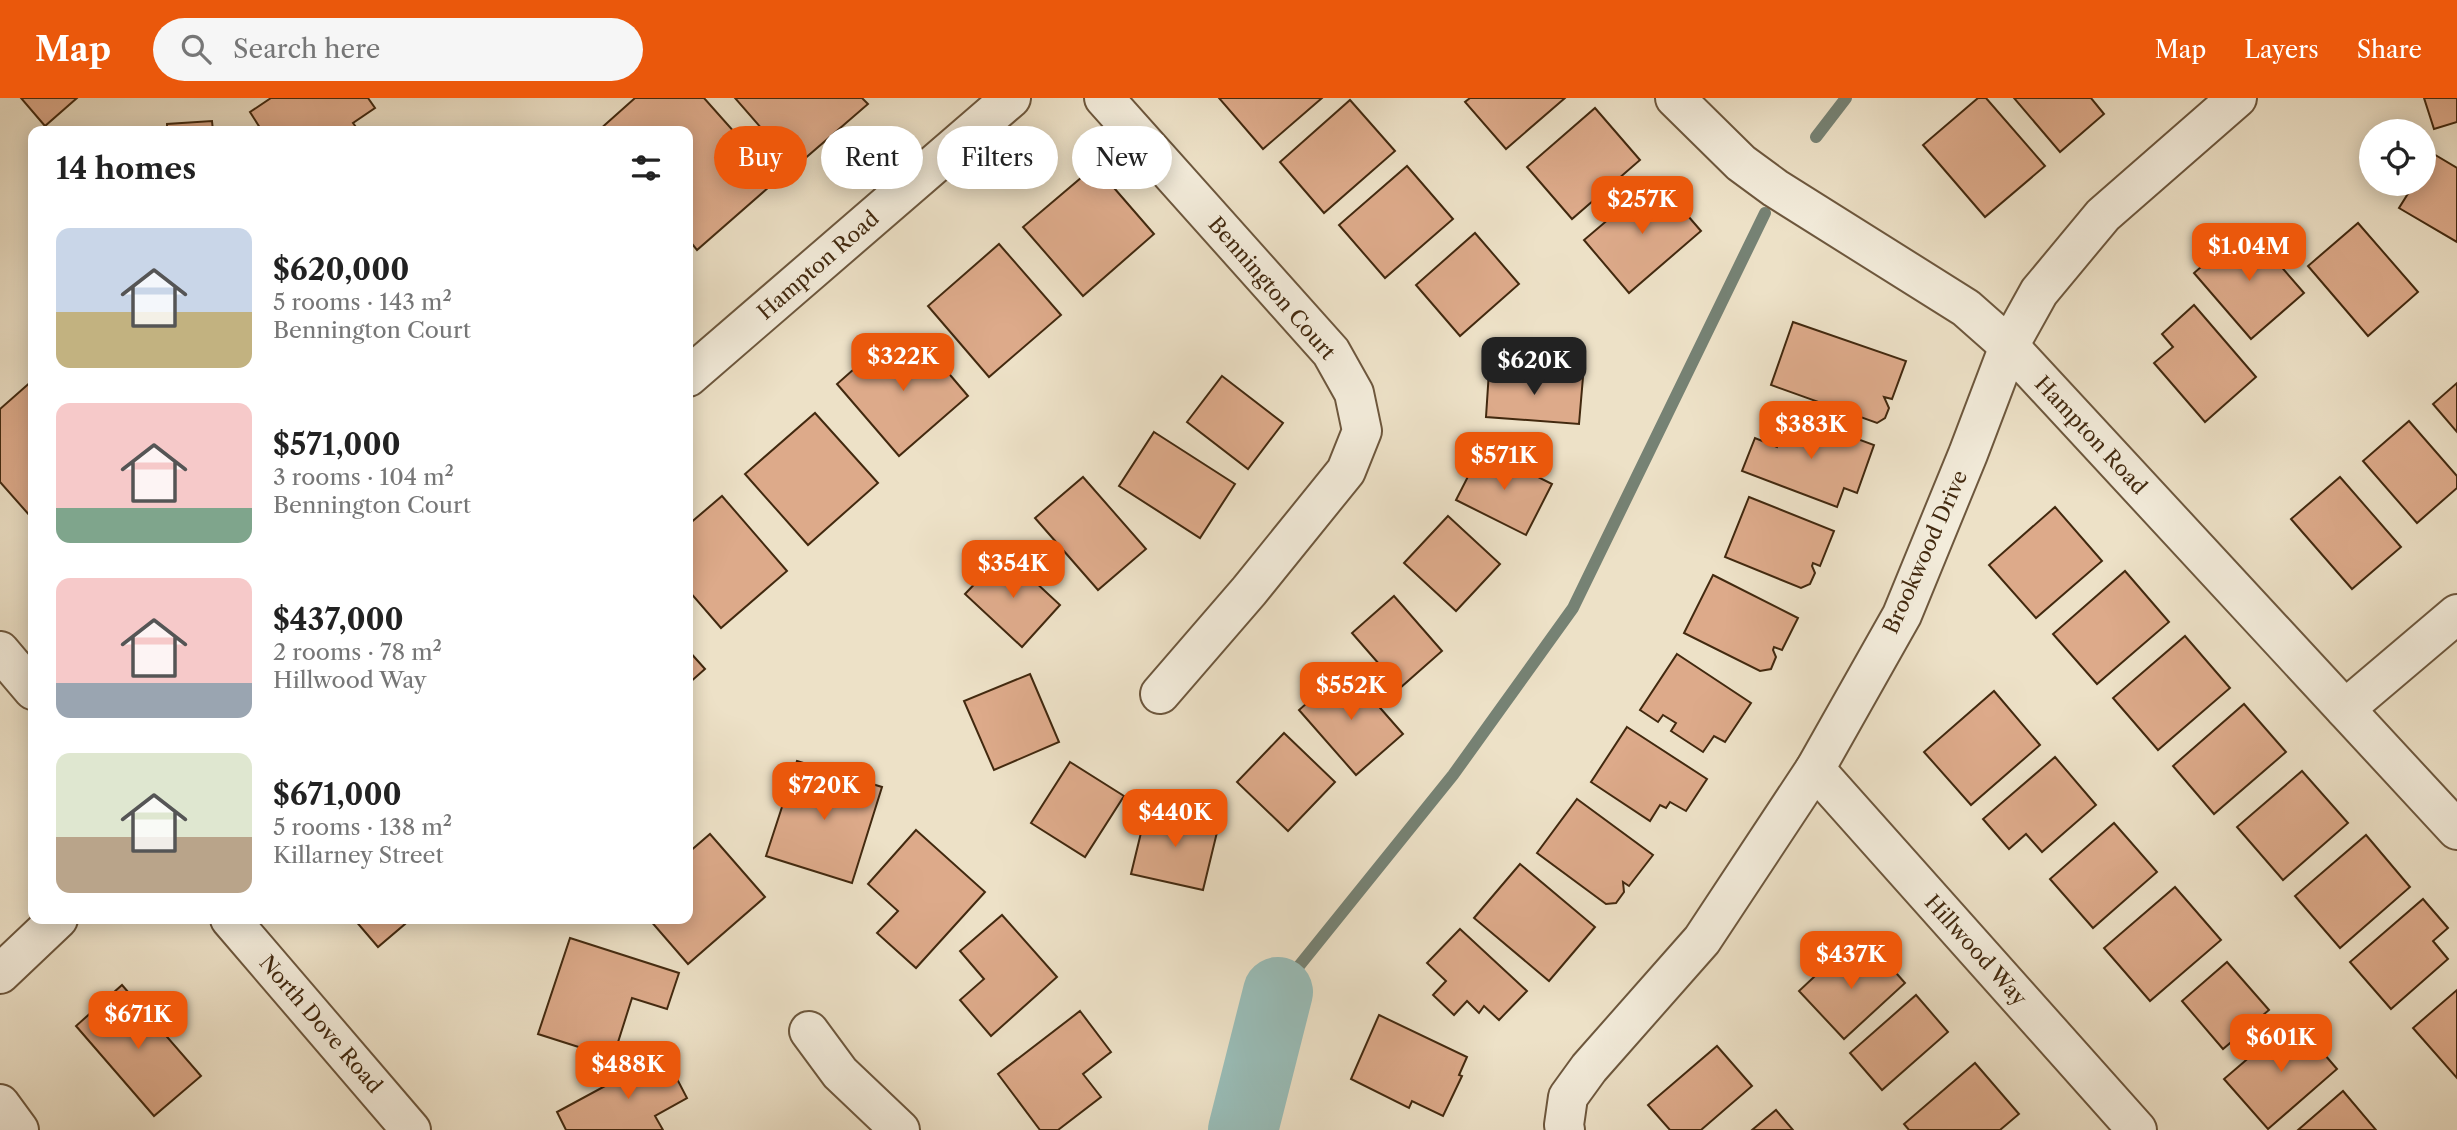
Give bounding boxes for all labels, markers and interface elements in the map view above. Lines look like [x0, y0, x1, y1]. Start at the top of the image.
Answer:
search box [153, 18, 643, 81]
text: Map [35, 29, 111, 70]
icon: search [177, 30, 215, 68]
text: Search here [233, 33, 380, 65]
text: Map [2155, 35, 2206, 64]
text: Layers [2244, 35, 2319, 64]
text: Share [2357, 35, 2422, 64]
map controls [2359, 119, 2436, 196]
button: locate [2359, 119, 2436, 196]
chip: Buy [714, 126, 807, 189]
chip: Rent [821, 126, 923, 189]
chip: Filters [937, 126, 1058, 189]
chip: New [1072, 126, 1172, 189]
icon: filters [627, 149, 665, 187]
text: 14 homes [56, 150, 196, 187]
pin: $257K [1593, 176, 1691, 236]
text: $257K [1607, 185, 1677, 213]
street label: Hampton Road [752, 205, 884, 324]
street label: Bennington Court [1203, 212, 1341, 365]
pin: $1.04M [2192, 223, 2306, 283]
text: $1.04M [2208, 232, 2290, 260]
text: $620,000 [273, 251, 409, 288]
icon: home [112, 256, 196, 340]
text: 5 rooms · 143 m² [273, 288, 452, 316]
text: Bennington Court [273, 316, 471, 344]
pin: $322K [854, 334, 952, 393]
pin: $620K [1485, 338, 1583, 397]
text: $322K [867, 342, 939, 370]
text: $620K [1497, 346, 1571, 374]
street label: Hampton Road [2030, 371, 2152, 499]
pin: $383K [1762, 402, 1860, 461]
text: $383K [1775, 410, 1847, 438]
text: $571,000 [273, 426, 401, 463]
icon: home [112, 431, 196, 515]
pin: $571K [1455, 432, 1553, 492]
text: $571K [1471, 441, 1537, 469]
text: 3 rooms · 104 m² [273, 463, 454, 491]
street label: Brookwood Drive [1878, 466, 1972, 638]
text: Bennington Court [273, 491, 471, 519]
pin: $354K [964, 540, 1062, 600]
text: $354K [978, 549, 1048, 577]
text: $437,000 [273, 601, 404, 638]
icon: home [112, 606, 196, 690]
text: 2 rooms · 78 m² [273, 638, 442, 666]
pin: $552K [1302, 662, 1400, 722]
text: Hillwood Way [273, 666, 427, 694]
text: $552K [1316, 671, 1386, 699]
pin: $720K [775, 762, 873, 822]
text: $720K [788, 771, 860, 799]
text: $671,000 [273, 776, 402, 813]
icon: home [112, 781, 196, 865]
pin: $440K [1126, 790, 1224, 849]
text: $440K [1138, 798, 1212, 826]
text: 5 rooms · 138 m² [273, 813, 452, 841]
text: Killarney Street [273, 841, 444, 869]
street label: Hillwood Way [1920, 890, 2032, 1011]
pin: $437K [1802, 932, 1900, 991]
text: $437K [1816, 940, 1886, 968]
street label: North Dove Road [254, 950, 388, 1098]
pin: $671K [89, 992, 187, 1051]
text: $671K [104, 1000, 172, 1028]
pin: $601K [2232, 1014, 2330, 1074]
text: $601K [2246, 1023, 2316, 1051]
pin: $488K [579, 1042, 677, 1101]
text: $488K [591, 1050, 665, 1078]

